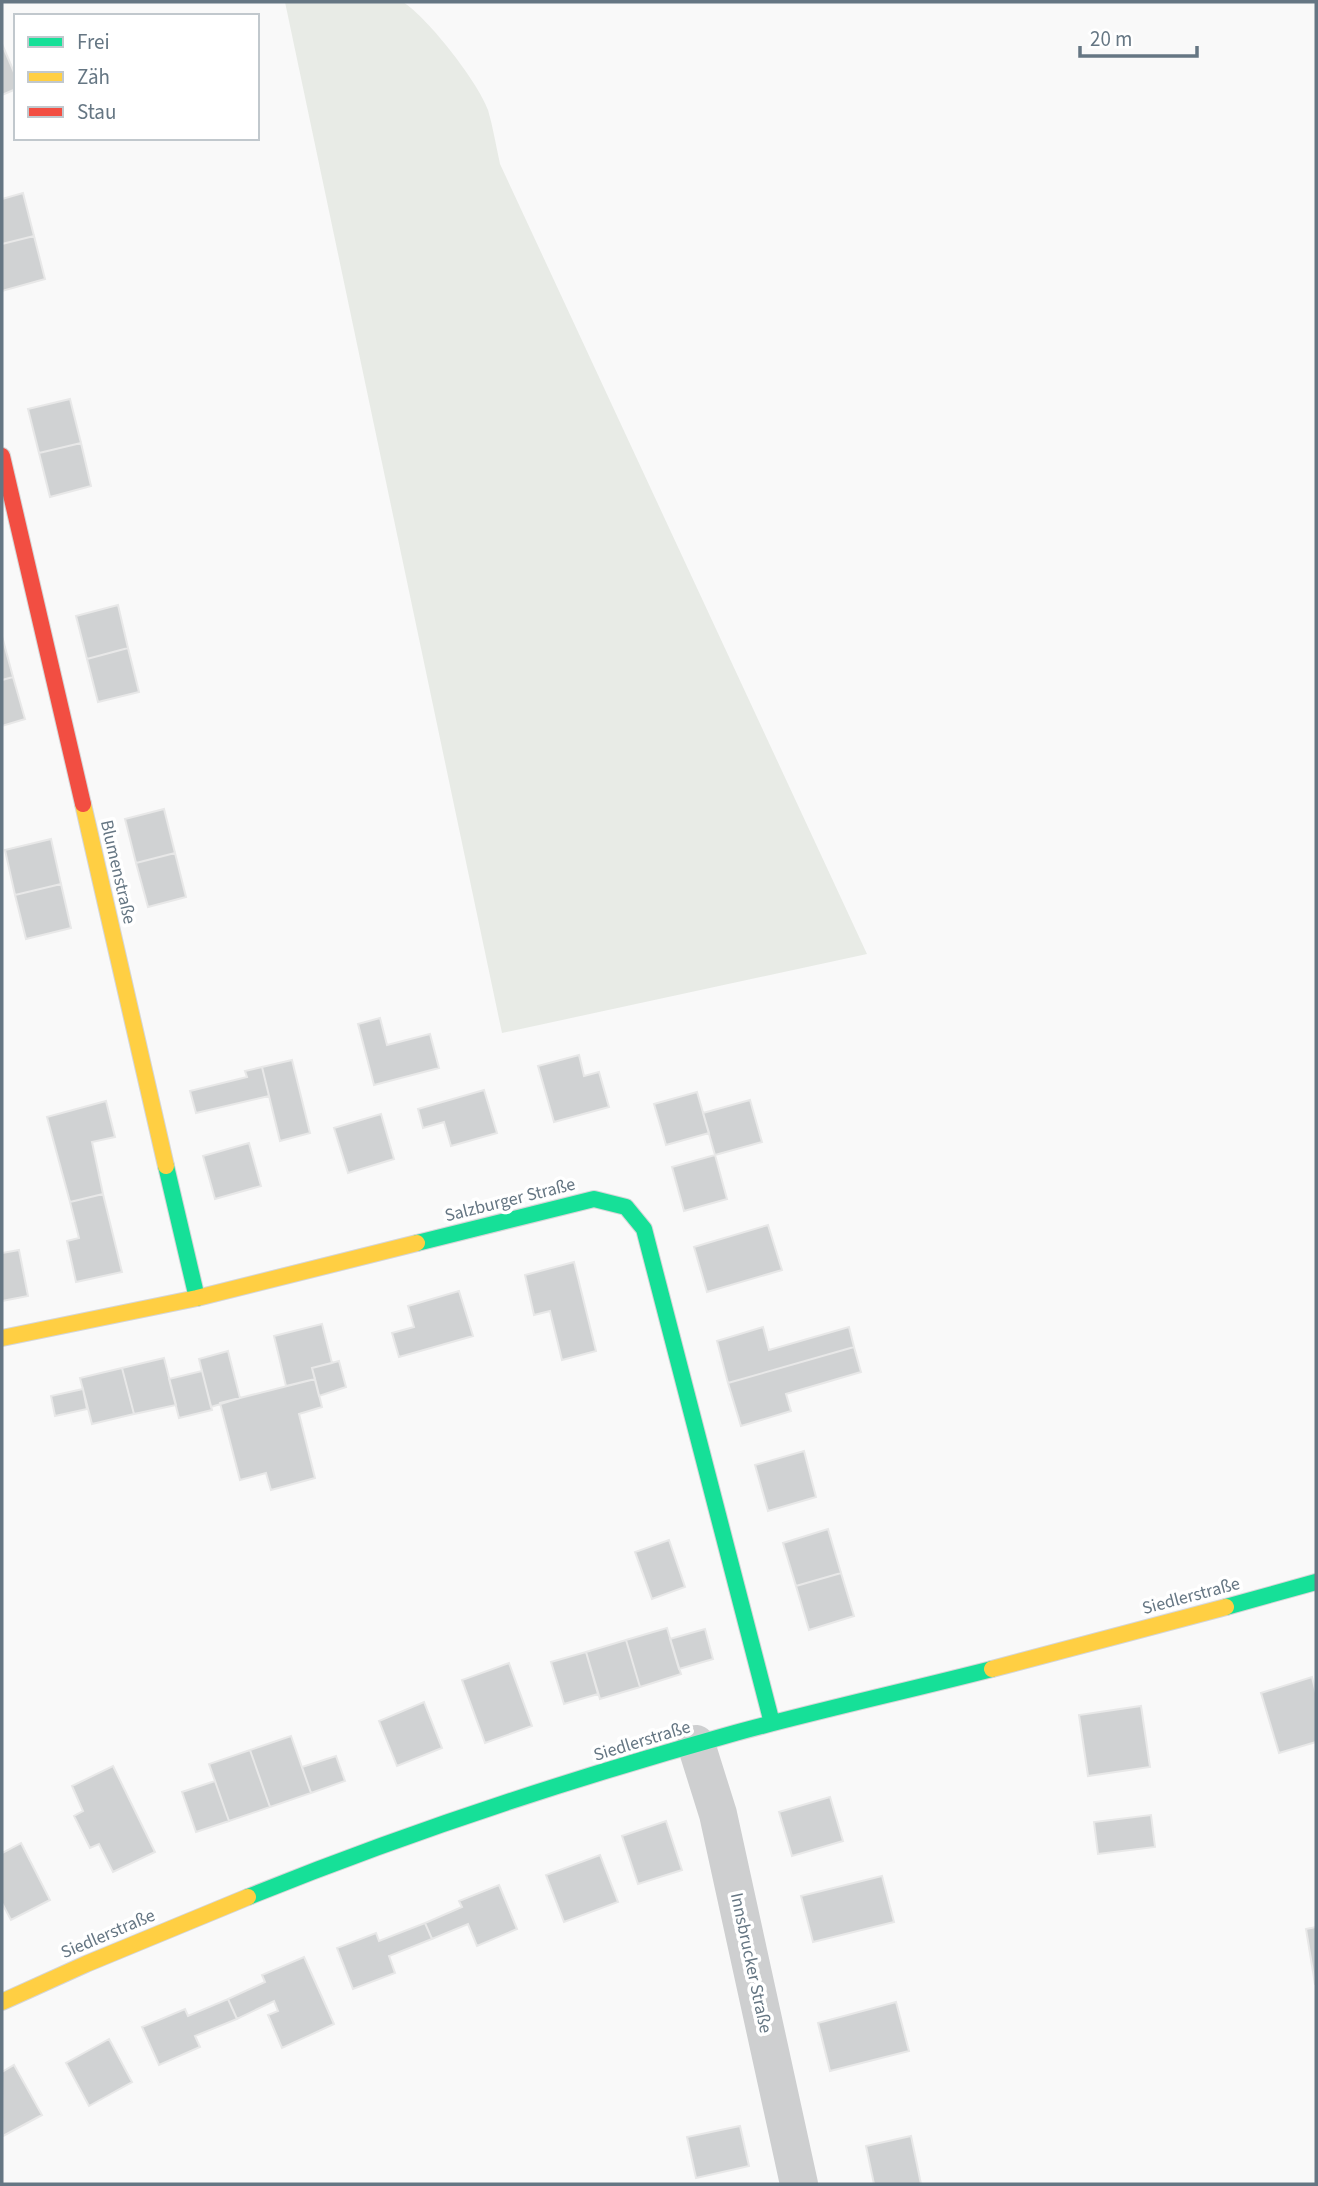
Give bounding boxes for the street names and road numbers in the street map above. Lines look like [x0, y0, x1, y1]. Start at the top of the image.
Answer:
street label: Blumenstraße [94, 817, 142, 927]
street label: Salzburger Straße [442, 1172, 578, 1228]
street label: Siedlerstraße [1139, 1571, 1243, 1621]
street label: Siedlerstraße [590, 1714, 694, 1768]
street label: Innsbrucker Straße [724, 1890, 778, 2036]
street label: Siedlerstraße [57, 1903, 159, 1965]

